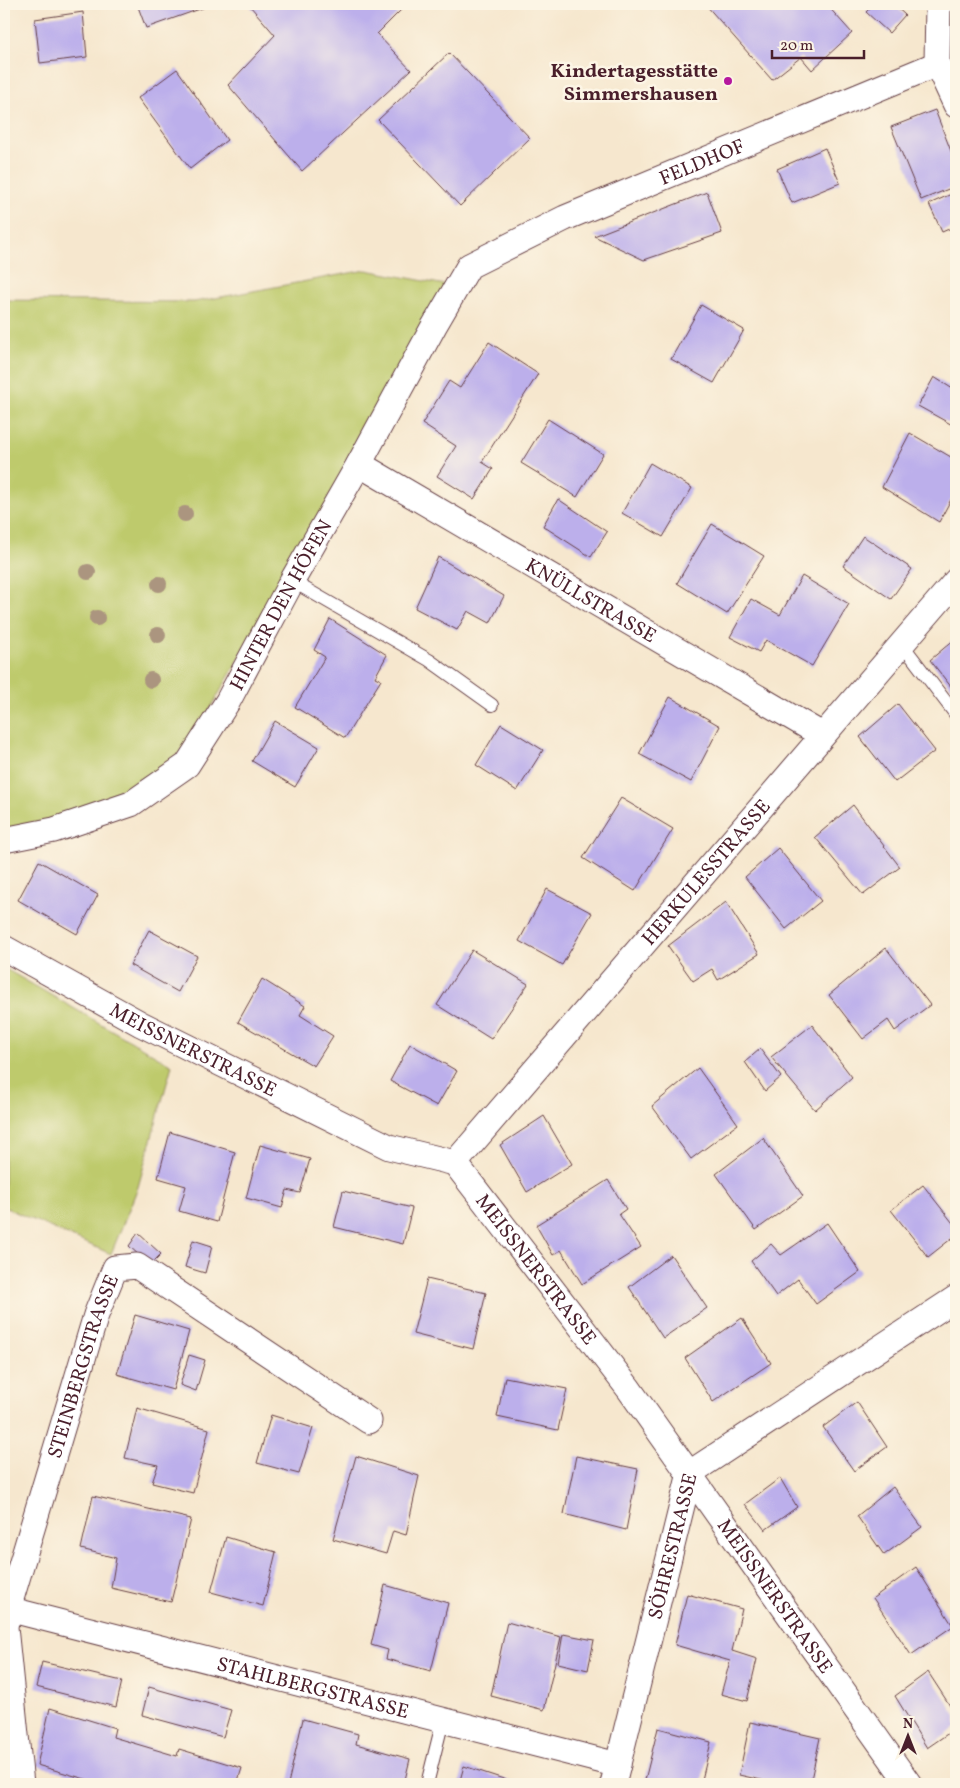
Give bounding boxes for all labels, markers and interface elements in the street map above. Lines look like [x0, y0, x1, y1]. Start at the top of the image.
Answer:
scale bar [772, 28, 865, 60]
text: 20 m [780, 36, 813, 57]
place label: Kindertagesstätte Simmershausen [551, 58, 718, 109]
marker: Kindertagesstätte Simmershausen [722, 75, 734, 87]
street label: FELDHOF [655, 133, 749, 193]
street label: HINTER DEN HÖFEN [224, 515, 340, 696]
street label: KNÜLLSTRASSE [519, 552, 661, 651]
street label: HERKULESSTRASSE [636, 794, 778, 952]
street label: MEISSNERSTRASSE [104, 997, 281, 1105]
street label: MEISSNERSTRASSE [468, 1189, 602, 1351]
street label: STEINBERGSTRASSE [42, 1271, 127, 1462]
street label: SÖHRESTRASSE [642, 1471, 705, 1623]
street label: MEISSNERSTRASSE [709, 1514, 838, 1680]
street label: STAHLBERGSTRASSE [214, 1651, 411, 1727]
north arrow [882, 1710, 932, 1760]
text: N [903, 1715, 913, 1734]

